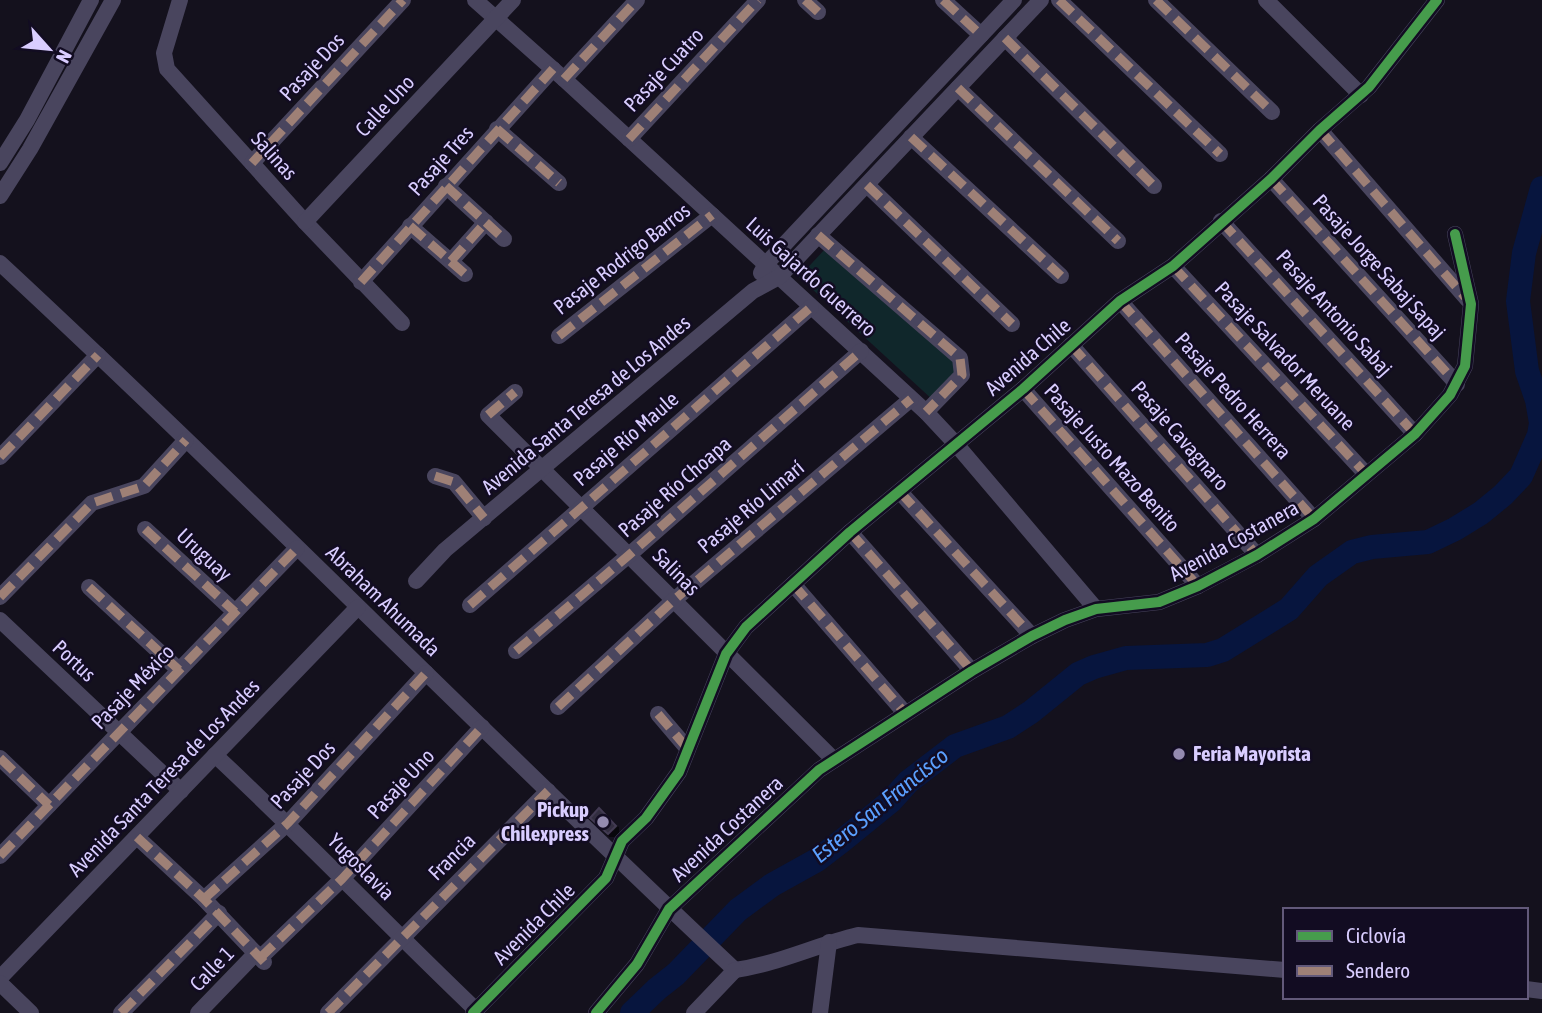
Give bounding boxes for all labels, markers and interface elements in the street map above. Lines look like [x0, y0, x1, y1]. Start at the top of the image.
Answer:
north arrow [14, 14, 84, 84]
street label: Pasaje Cuatro [619, 23, 708, 116]
street label: Pasaje Dos [274, 28, 348, 105]
text: N [52, 47, 76, 67]
street label: Calle Uno [350, 70, 419, 141]
street label: Pasaje Tres [403, 121, 478, 200]
street label: Salinas [247, 126, 303, 184]
street label: Pasaje Jorge Sabaj Sapaj [1308, 189, 1451, 344]
street label: Pasaje Rodrigo Barros [549, 198, 694, 319]
street label: Luis Gajardo Guerrero [742, 212, 882, 341]
street label: Pasaje Antonio Sabaj [1272, 244, 1398, 380]
street label: Pasaje Salvador Meruane [1211, 276, 1361, 435]
street label: Avenida Santa Teresa de Los Andes [476, 310, 694, 498]
street label: Avenida Chile [980, 313, 1075, 400]
street label: Pasaje Pedro Herrera [1171, 327, 1297, 463]
street label: Pasaje Cavagnaro [1127, 376, 1235, 495]
street label: Pasaje Justo Mazo Benito [1040, 378, 1186, 536]
street label: Pasaje Río Maule [568, 386, 683, 490]
street label: Pasaje Río Choapa [613, 431, 735, 542]
street label: Pasaje Río Limarí [692, 455, 808, 558]
street label: Avenida Costanera [1165, 495, 1302, 585]
street label: Uruguay [172, 523, 237, 586]
street label: Abraham Ahumada [322, 540, 446, 661]
street label: Salinas [648, 543, 705, 600]
street label: Portus [48, 635, 101, 686]
street label: Pasaje México [86, 639, 179, 734]
street label: Avenida Santa Teresa de Los Andes [63, 674, 264, 881]
street label: Pasaje Dos [265, 736, 339, 813]
place label: Feria Mayorista [1193, 741, 1311, 765]
water label: Estero San Francisco [807, 742, 953, 868]
street label: Pasaje Uno [362, 744, 439, 823]
marker: Feria Mayorista [1171, 746, 1187, 762]
street label: Avenida Costanera [666, 770, 787, 886]
place label: Pickup Chilexpress [501, 797, 590, 845]
marker: Pickup Chilexpress [595, 814, 611, 830]
street label: Yugoslavia [324, 828, 400, 904]
street label: Francia [423, 828, 480, 885]
street label: Avenida Chile [488, 878, 579, 969]
legend [1283, 908, 1528, 999]
text: Ciclovía [1346, 923, 1406, 947]
street label: Calle 1 [184, 941, 238, 995]
text: Sendero [1346, 958, 1410, 982]

